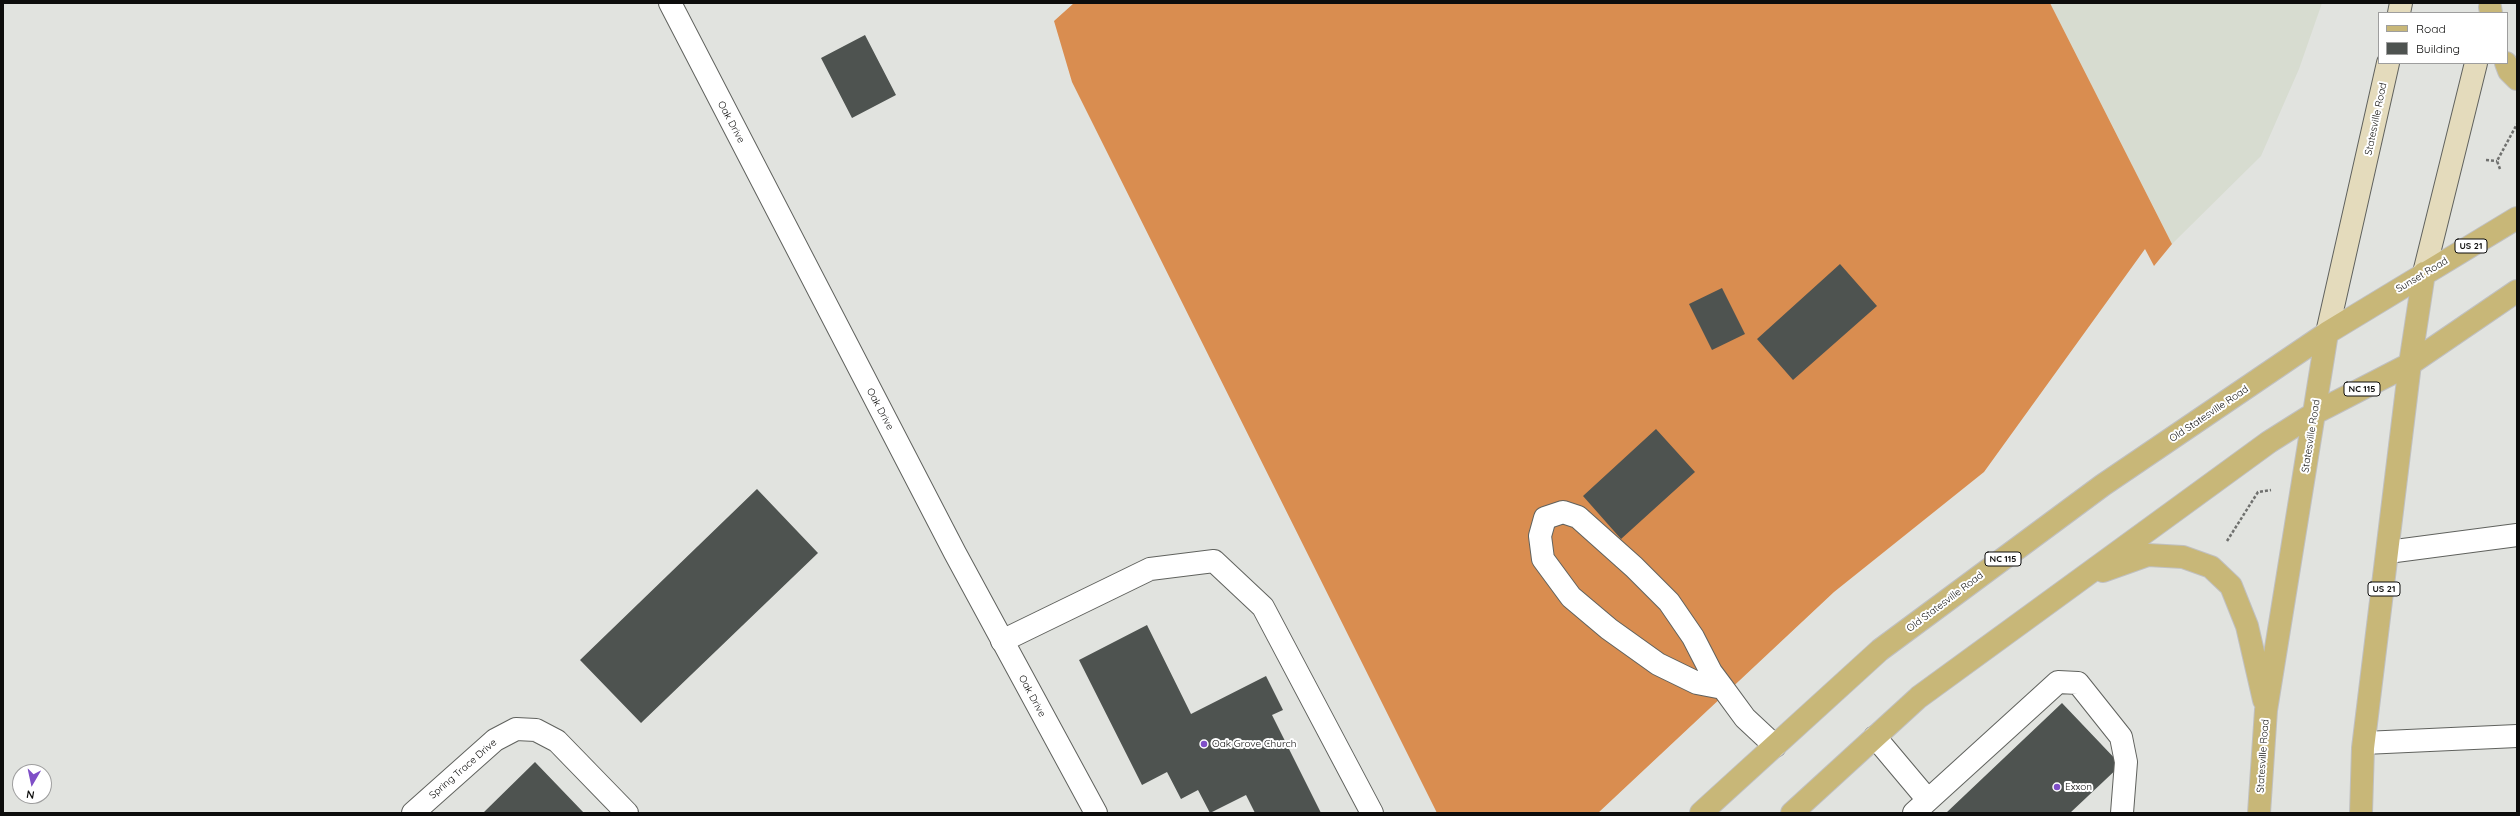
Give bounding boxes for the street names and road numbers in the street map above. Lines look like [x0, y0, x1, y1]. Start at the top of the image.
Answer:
street label: Statesville Road [2362, 82, 2390, 156]
street label: Oak Drive [715, 99, 747, 145]
road number: US 21 [2455, 239, 2487, 253]
street label: Sunset Road [2394, 255, 2450, 295]
road number: NC 115 [2344, 382, 2380, 396]
street label: Old Statesville Road [2167, 383, 2251, 445]
street label: Oak Drive [864, 386, 896, 432]
street label: Statesville Road [2299, 399, 2323, 473]
road number: NC 115 [1985, 552, 2021, 566]
street label: Old Statesville Road [1904, 569, 1986, 635]
road number: US 21 [2368, 582, 2400, 596]
street label: Oak Drive [1016, 673, 1048, 719]
street label: Statesville Road [2254, 719, 2272, 793]
street label: Spring Trace Drive [427, 736, 499, 802]

